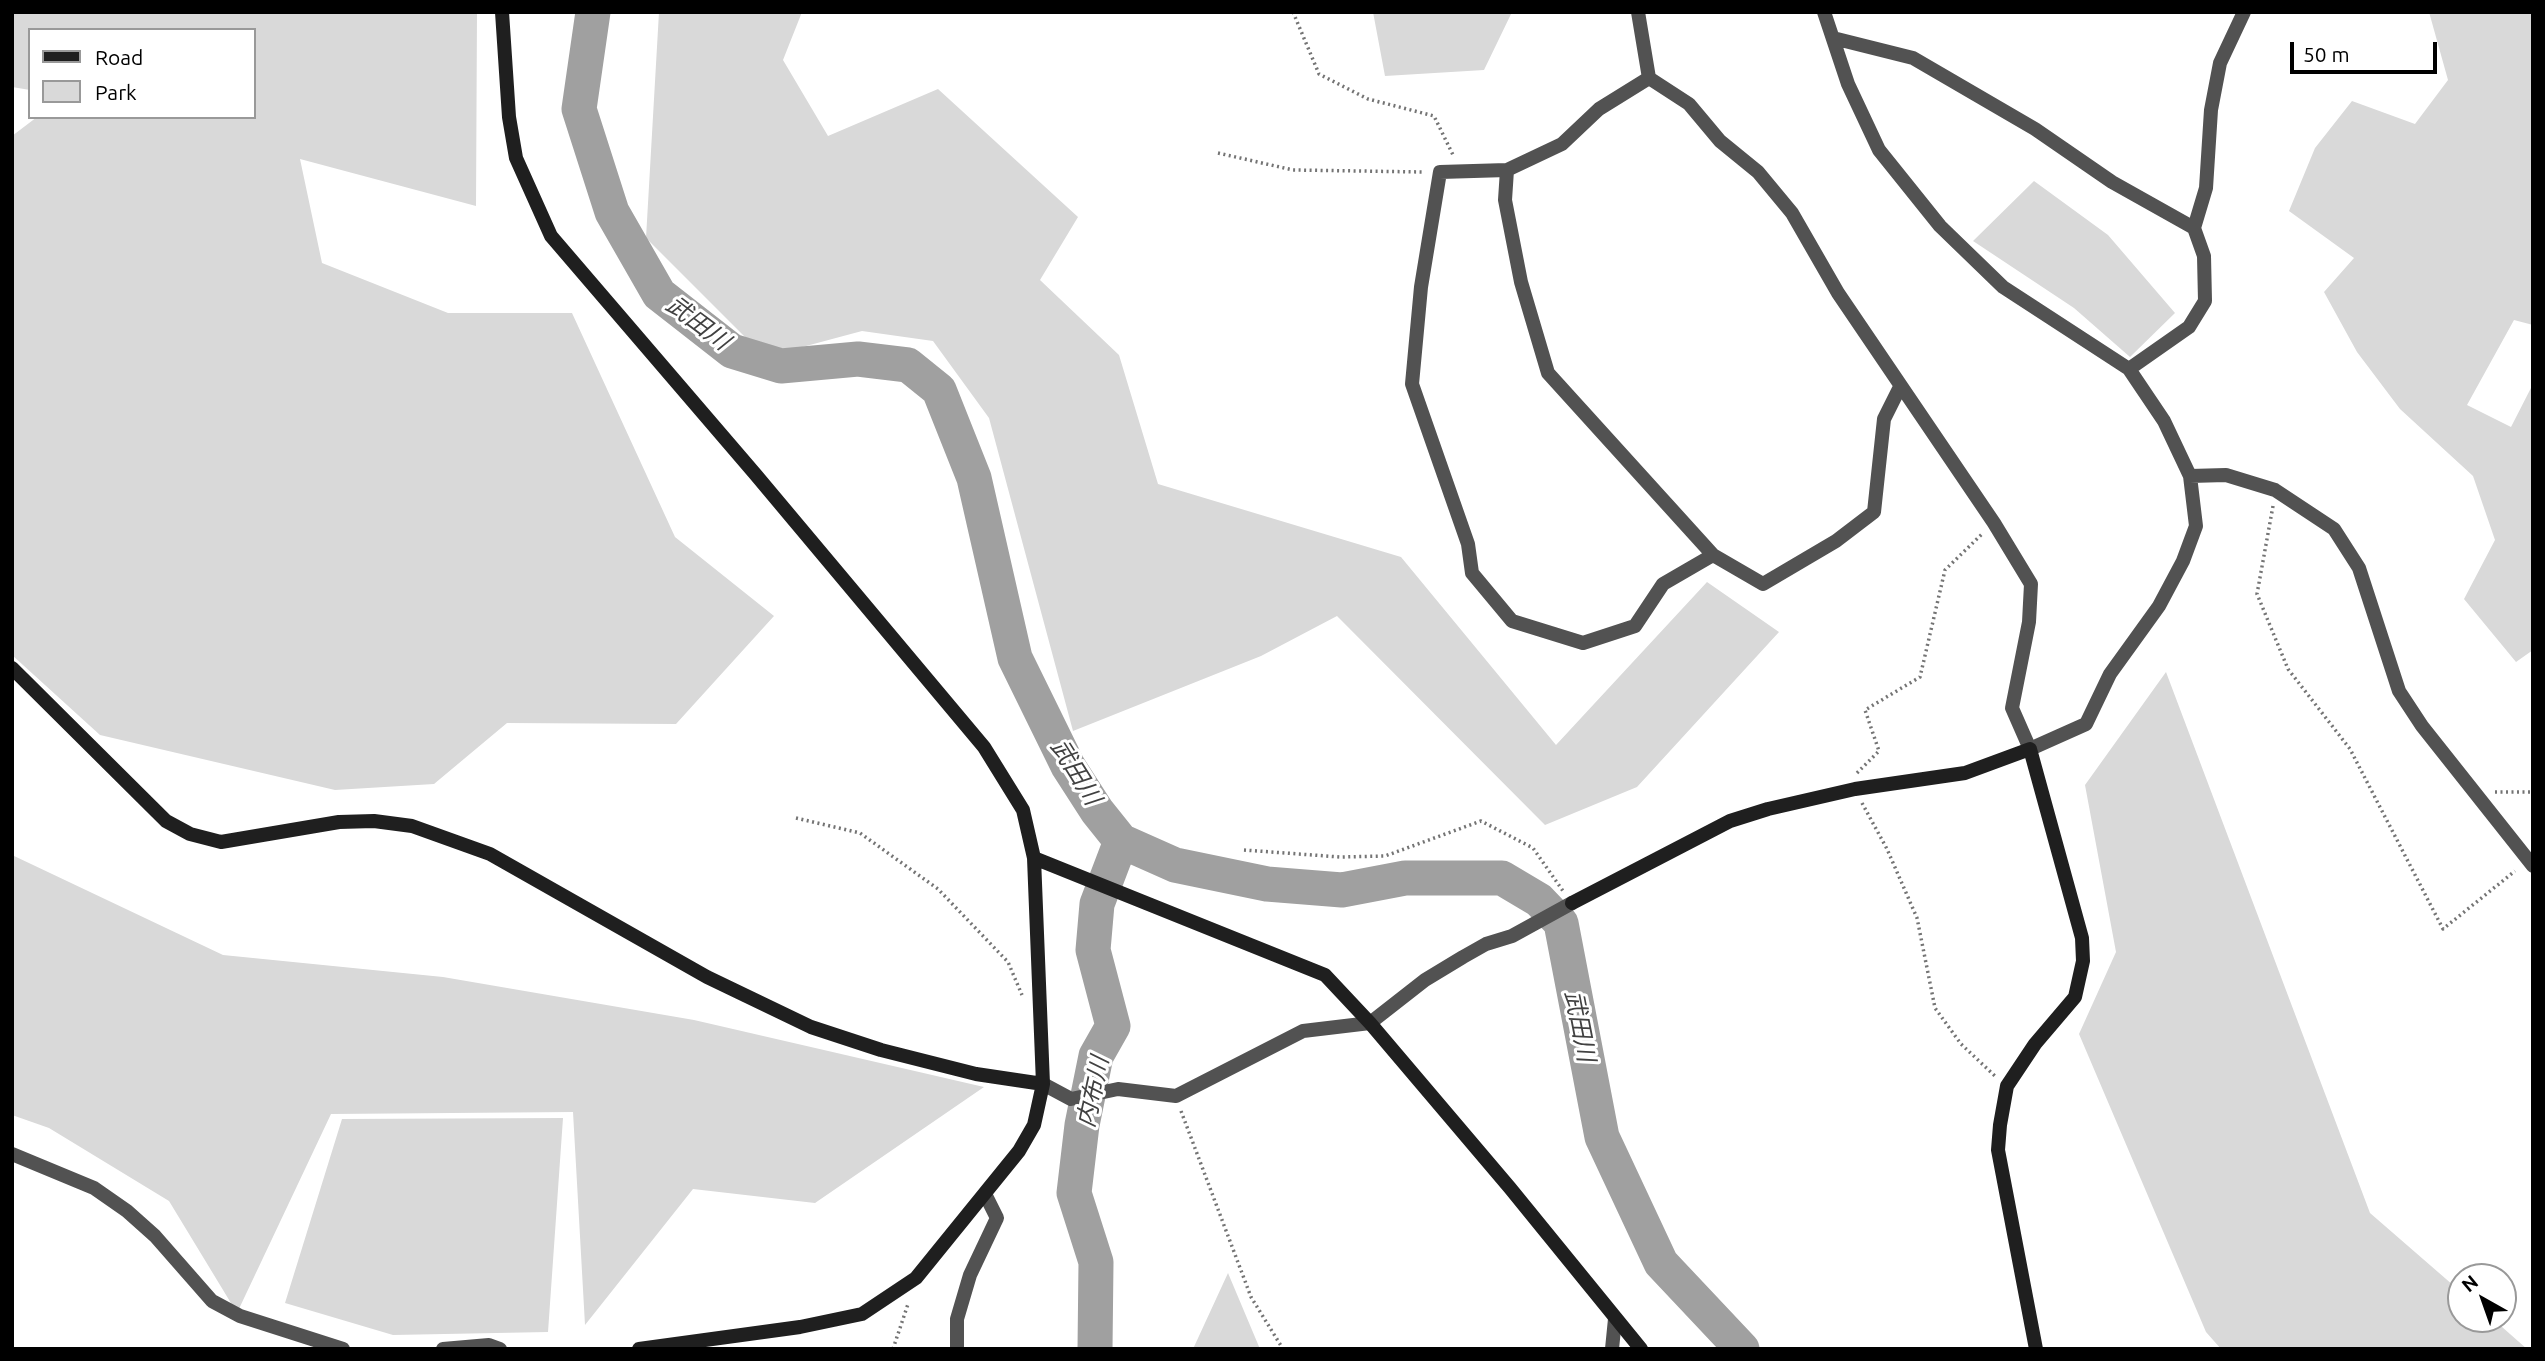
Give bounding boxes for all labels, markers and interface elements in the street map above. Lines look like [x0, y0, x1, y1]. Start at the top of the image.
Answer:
legend [28, 28, 256, 119]
scale bar [2293, 28, 2440, 72]
text: 50 m [2303, 42, 2350, 66]
text: Road [95, 45, 143, 69]
text: Park [95, 80, 137, 104]
water label: 武田川 [661, 290, 735, 356]
water label: 武田川 [1045, 734, 1107, 810]
water label: 武田川 [1559, 988, 1601, 1064]
water label: 内布川 [1071, 1054, 1115, 1130]
north arrow [2447, 1263, 2517, 1333]
text: N [2457, 1270, 2482, 1296]

